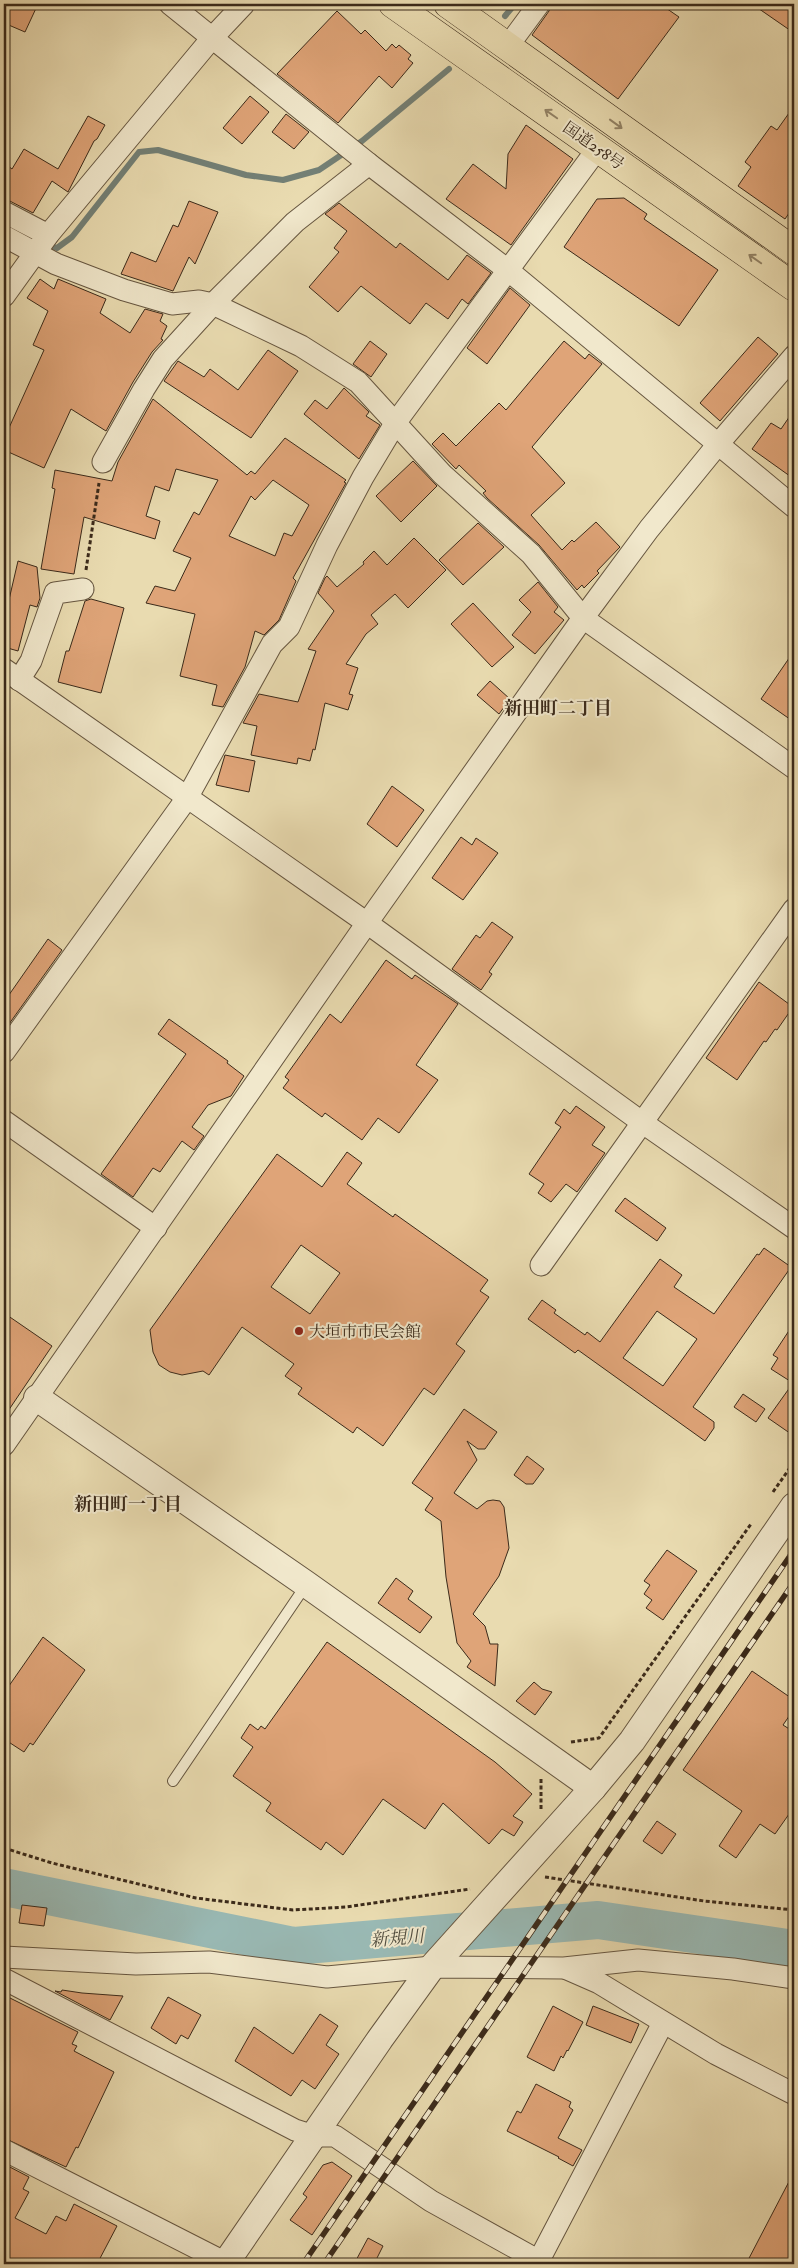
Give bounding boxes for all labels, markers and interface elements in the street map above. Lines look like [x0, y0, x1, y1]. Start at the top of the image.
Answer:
one-way arrow [544, 109, 558, 119]
street label: 国道258号 [559, 117, 628, 174]
one-way arrow [609, 119, 623, 129]
one-way arrow [748, 254, 762, 264]
district label: 新田町二丁目 [504, 697, 612, 720]
place label: 大垣市市民会館 [309, 1322, 421, 1342]
marker: 大垣市市民会館 [293, 1325, 305, 1337]
district label: 新田町一丁目 [74, 1493, 182, 1516]
water label: 新規川 [369, 1925, 427, 1952]

